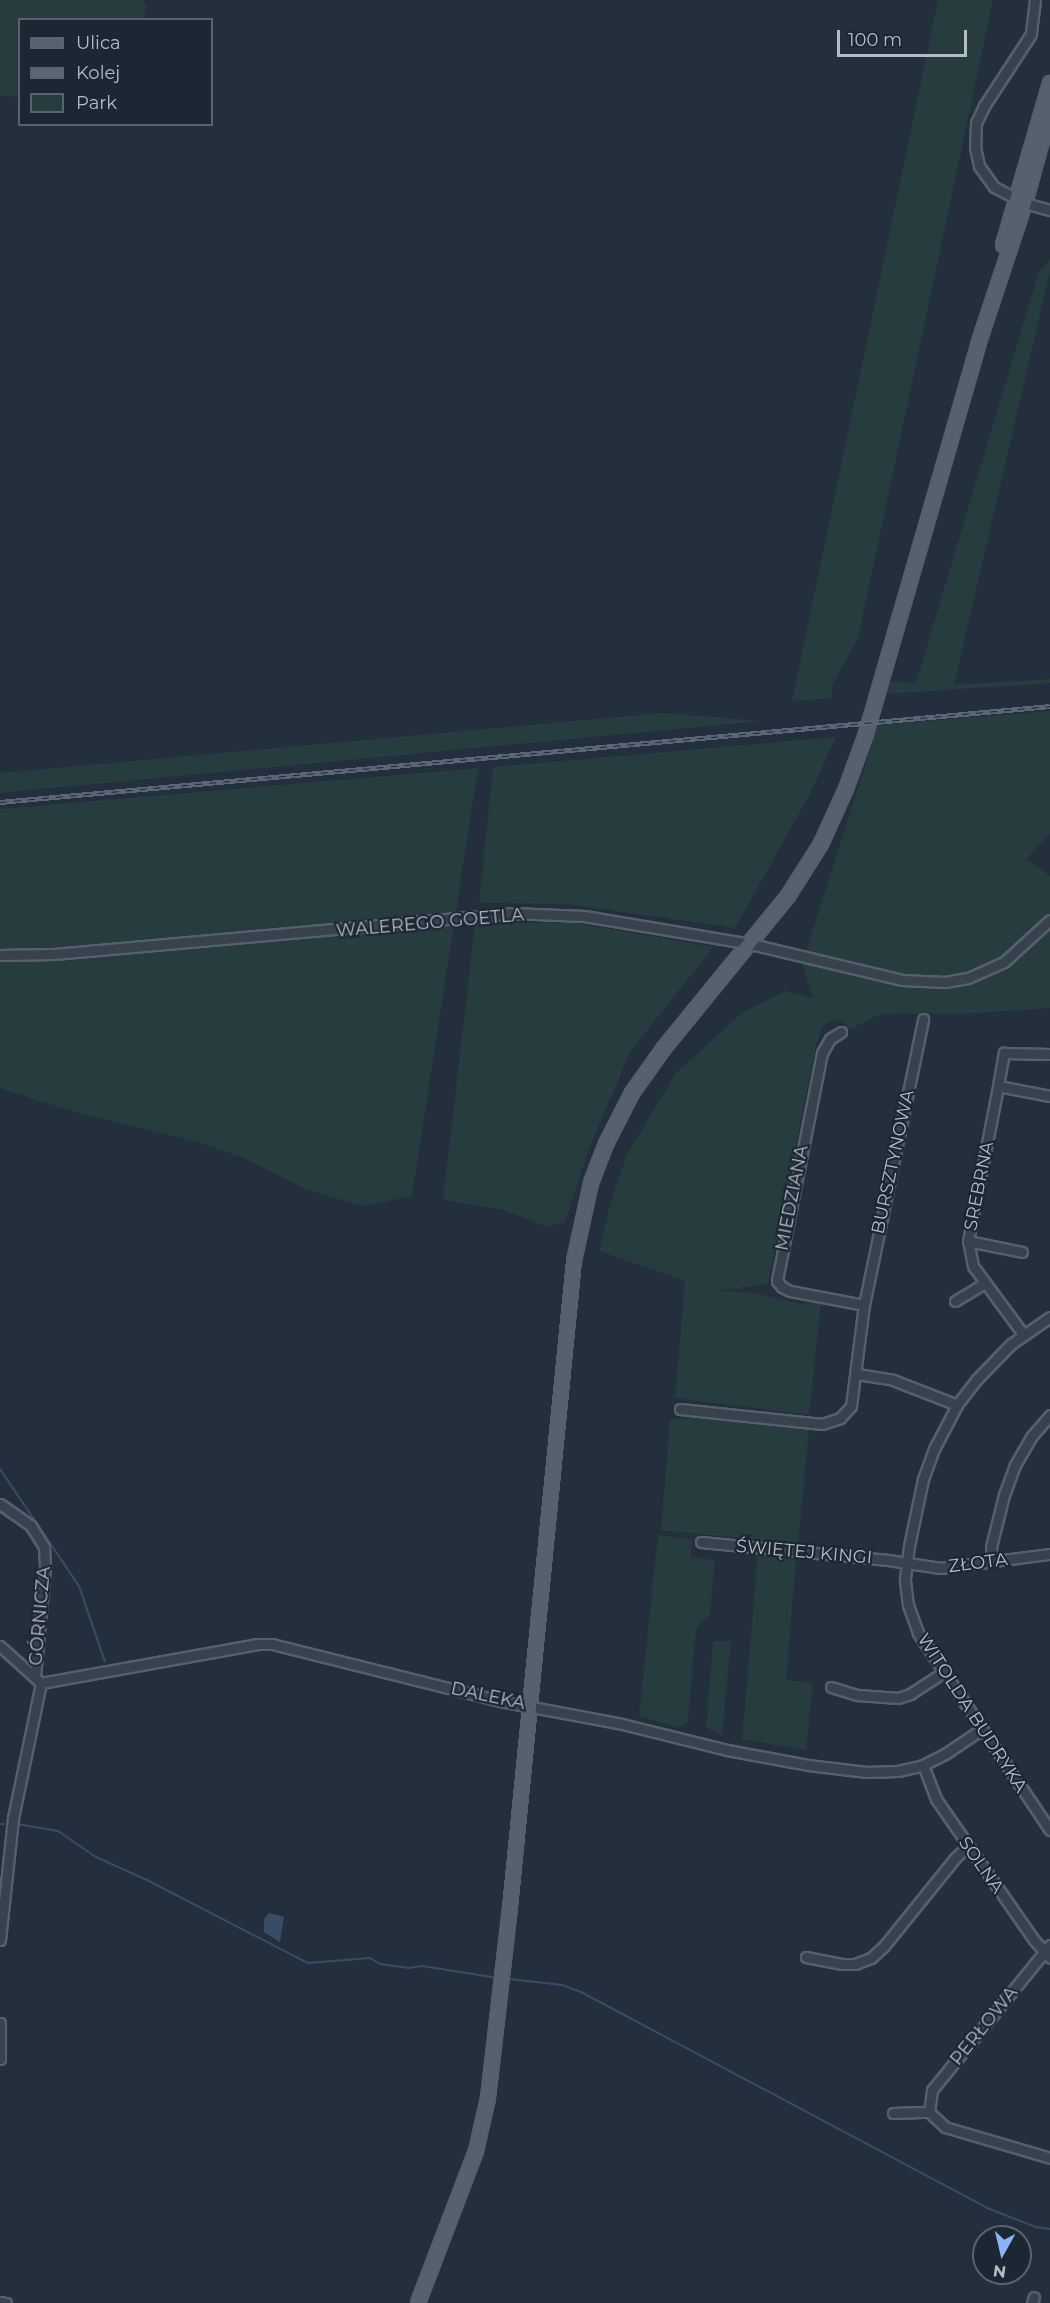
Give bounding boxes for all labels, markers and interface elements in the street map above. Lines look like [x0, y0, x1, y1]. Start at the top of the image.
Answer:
legend [18, 18, 213, 126]
scale bar [840, 18, 970, 56]
text: 100 m [848, 29, 902, 51]
text: Ulica [76, 32, 121, 54]
text: Kolej [76, 62, 120, 84]
text: Park [76, 92, 117, 114]
street label: WALEREGO GOETLA [335, 904, 525, 942]
street label: BURSZTYNOWA [867, 1088, 919, 1236]
street label: SREBRNA [960, 1140, 998, 1232]
street label: MIEDZIANA [771, 1143, 813, 1253]
street label: ŚWIĘTEJ KINGI [735, 1535, 873, 1569]
street label: ZŁOTA [947, 1549, 1009, 1577]
street label: GÓRNICZA [25, 1566, 55, 1666]
street label: WITOLDA BUDRYKA [912, 1629, 1032, 1797]
street label: DALEKA [449, 1678, 527, 1714]
street label: SOLNA [954, 1832, 1008, 1898]
street label: PERŁOWA [946, 1982, 1022, 2070]
north arrow [972, 2225, 1032, 2285]
text: N [992, 2261, 1007, 2282]

